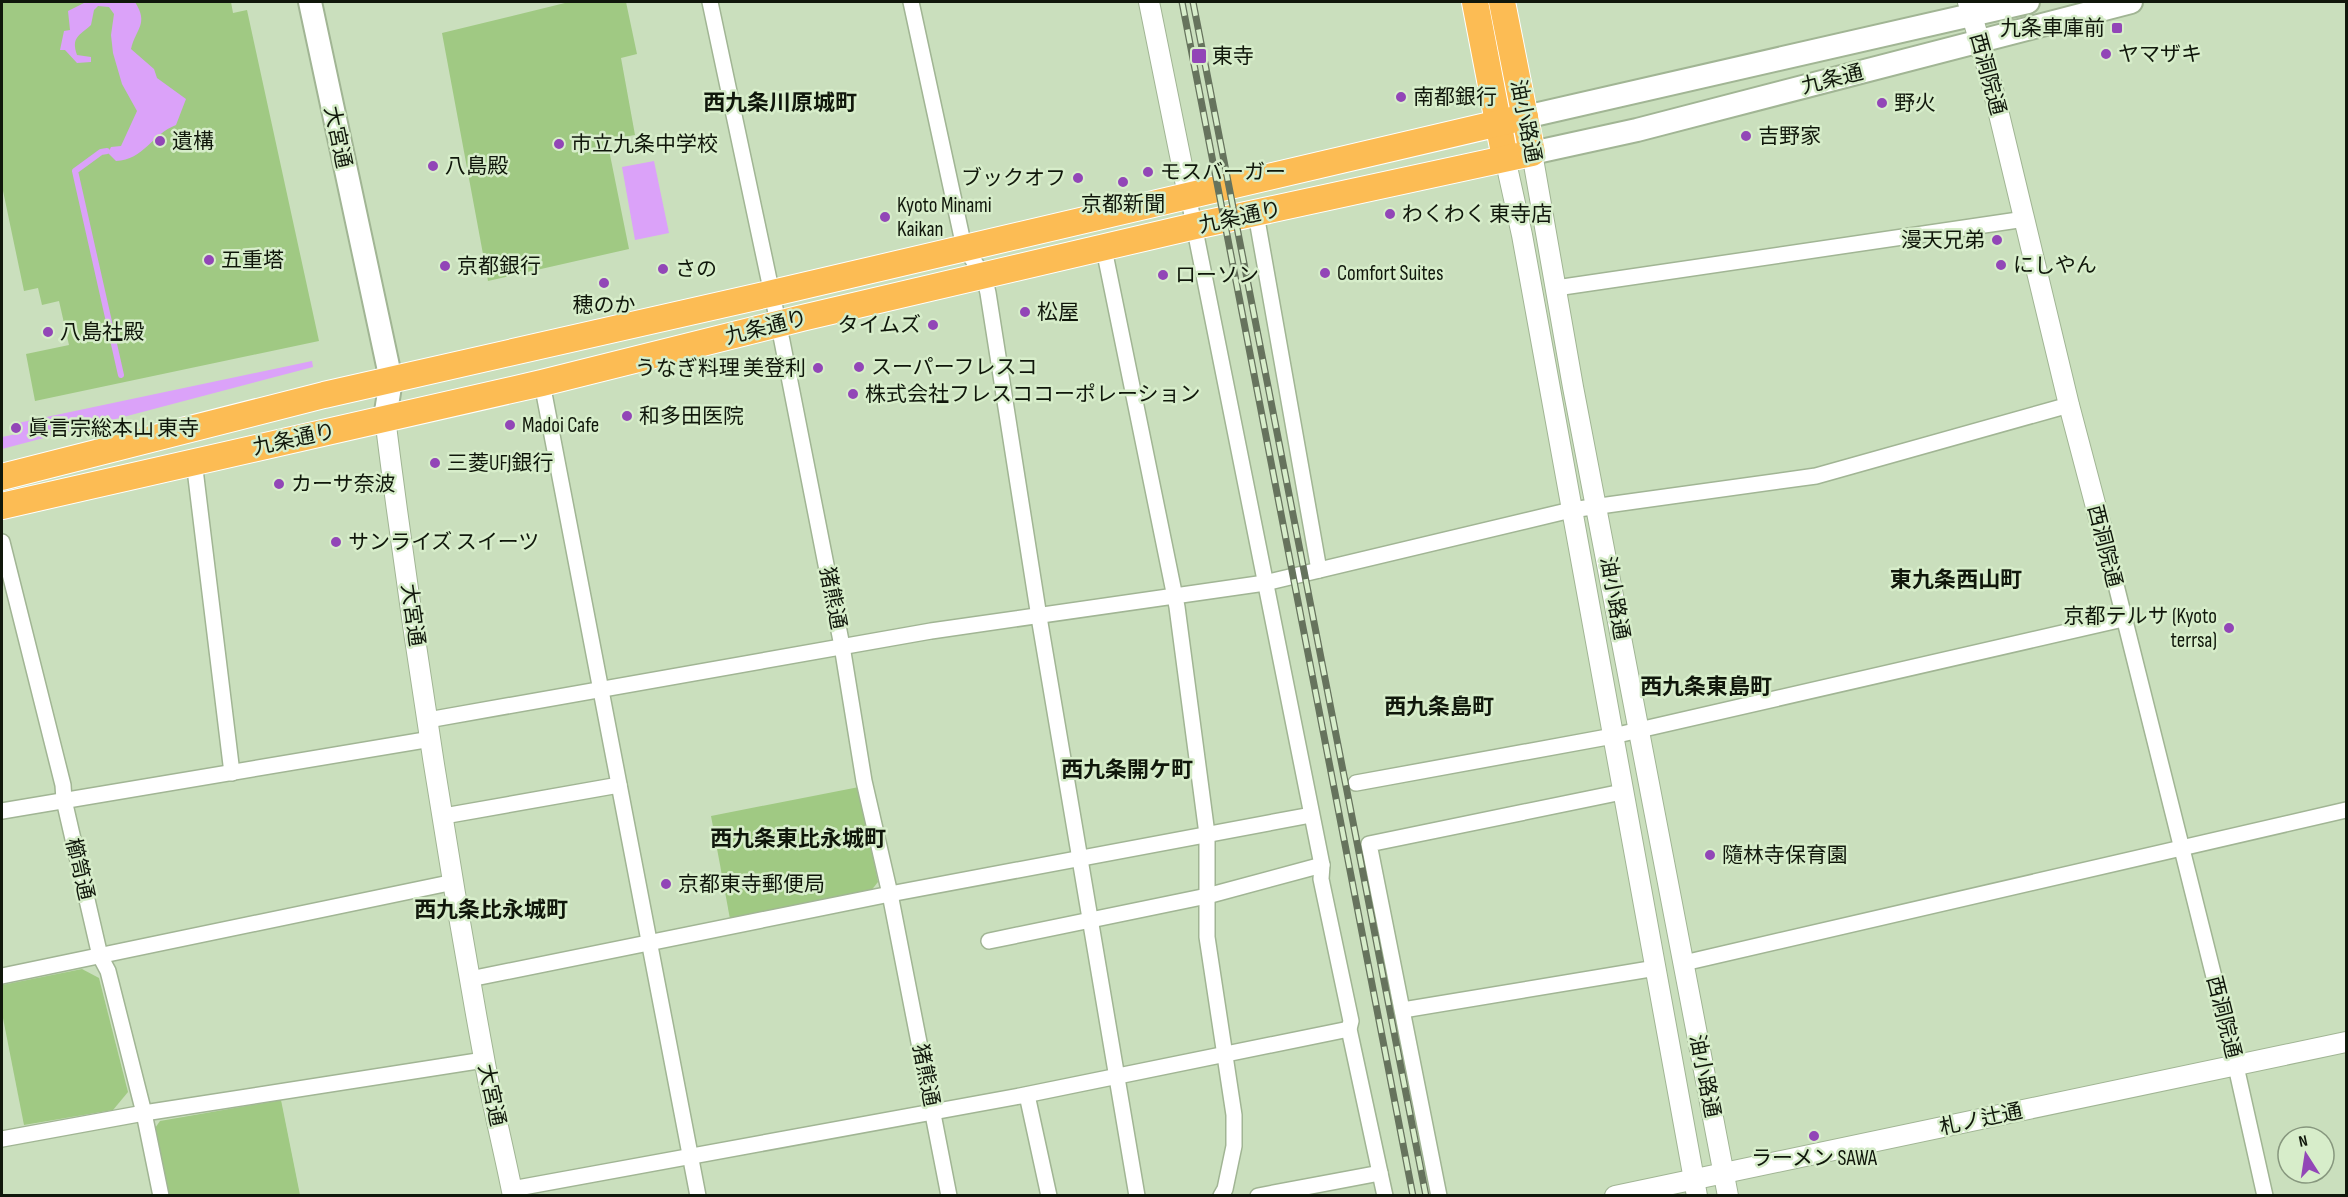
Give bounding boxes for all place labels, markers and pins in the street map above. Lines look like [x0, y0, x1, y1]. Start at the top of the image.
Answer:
place label: 九条車庫前 [2000, 16, 2105, 41]
marker: 九条車庫前 [2110, 21, 2124, 35]
place label: ヤマザキ [2118, 42, 2202, 67]
place label: 東寺 [1212, 44, 1254, 69]
marker: 東寺 [1190, 47, 1208, 65]
marker: ヤマザキ [2099, 47, 2113, 61]
place label: 南都銀行 [1413, 85, 1497, 110]
marker: 南都銀行 [1394, 90, 1408, 104]
place label: 野火 [1894, 91, 1936, 116]
marker: 野火 [1875, 96, 1889, 110]
place label: 吉野家 [1758, 124, 1821, 149]
place label: 遺構 [172, 129, 214, 154]
marker: 吉野家 [1739, 129, 1753, 143]
place label: 市立九条中学校 [571, 132, 718, 157]
marker: 遺構 [153, 134, 167, 148]
marker: 市立九条中学校 [552, 137, 566, 151]
place label: 八島殿 [445, 154, 508, 179]
marker: 八島殿 [426, 159, 440, 173]
place label: モスバーガー [1160, 160, 1286, 185]
marker: モスバーガー [1141, 165, 1155, 179]
place label: ブックオフ [961, 166, 1066, 191]
marker: ブックオフ [1071, 171, 1085, 185]
marker: 京都新聞 [1116, 175, 1130, 189]
place label: 京都新聞 [1081, 192, 1165, 217]
place label: Kyoto Minami Kaikan [897, 193, 992, 242]
place label: わくわく 東寺店 [1402, 202, 1552, 227]
marker: わくわく 東寺店 [1383, 207, 1397, 221]
marker: Kyoto Minami Kaikan [878, 210, 892, 224]
place label: 漫天兄弟 [1901, 228, 1985, 253]
marker: 漫天兄弟 [1990, 233, 2004, 247]
place label: 五重塔 [221, 248, 284, 273]
marker: 五重塔 [202, 253, 216, 267]
place label: にしやん [2013, 253, 2097, 278]
place label: 京都銀行 [457, 254, 541, 279]
place label: さの [675, 257, 717, 282]
marker: にしやん [1994, 258, 2008, 272]
marker: 京都銀行 [438, 259, 452, 273]
place label: Comfort Suites [1337, 261, 1443, 286]
marker: さの [656, 262, 670, 276]
place label: ローソン [1175, 263, 1259, 288]
marker: Comfort Suites [1318, 266, 1332, 280]
marker: ローソン [1156, 268, 1170, 282]
marker: 穂のか [597, 276, 611, 290]
place label: 穂のか [573, 293, 636, 318]
place label: 松屋 [1037, 300, 1079, 325]
marker: 松屋 [1018, 305, 1032, 319]
place label: タイムズ [837, 313, 921, 338]
marker: タイムズ [926, 318, 940, 332]
place label: 八島社殿 [60, 320, 144, 345]
marker: 八島社殿 [41, 325, 55, 339]
place label: スーパーフレスコ [871, 355, 1038, 380]
place label: うなぎ料理 美登利 [635, 356, 806, 381]
marker: スーパーフレスコ [852, 360, 866, 374]
marker: うなぎ料理 美登利 [811, 361, 825, 375]
place label: 株式会社フレスココーポレーション [865, 382, 1201, 407]
marker: 株式会社フレスココーポレーション [846, 387, 860, 401]
place label: 和多田医院 [639, 404, 744, 429]
marker: 和多田医院 [620, 409, 634, 423]
place label: Madoi Cafe [522, 413, 599, 438]
place label: 眞言宗総本山 東寺 [28, 416, 199, 441]
marker: Madoi Cafe [503, 418, 517, 432]
marker: 眞言宗総本山 東寺 [9, 421, 23, 435]
place label: 三菱UFJ銀行 [447, 451, 554, 476]
marker: 三菱UFJ銀行 [428, 456, 442, 470]
place label: カーサ奈波 [291, 472, 396, 497]
marker: カーサ奈波 [272, 477, 286, 491]
place label: サンライズ スイーツ [348, 530, 539, 555]
marker: サンライズ スイーツ [329, 535, 343, 549]
place label: 京都テルサ (Kyoto terrsa) [2064, 604, 2217, 653]
marker: 京都テルサ (Kyoto terrsa) [2222, 621, 2236, 635]
place label: 隨林寺保育園 [1722, 843, 1848, 868]
marker: 隨林寺保育園 [1703, 848, 1717, 862]
place label: 京都東寺郵便局 [678, 872, 825, 897]
marker: 京都東寺郵便局 [659, 877, 673, 891]
marker: ラーメン SAWA [1807, 1129, 1821, 1143]
place label: ラーメン SAWA [1751, 1146, 1878, 1171]

